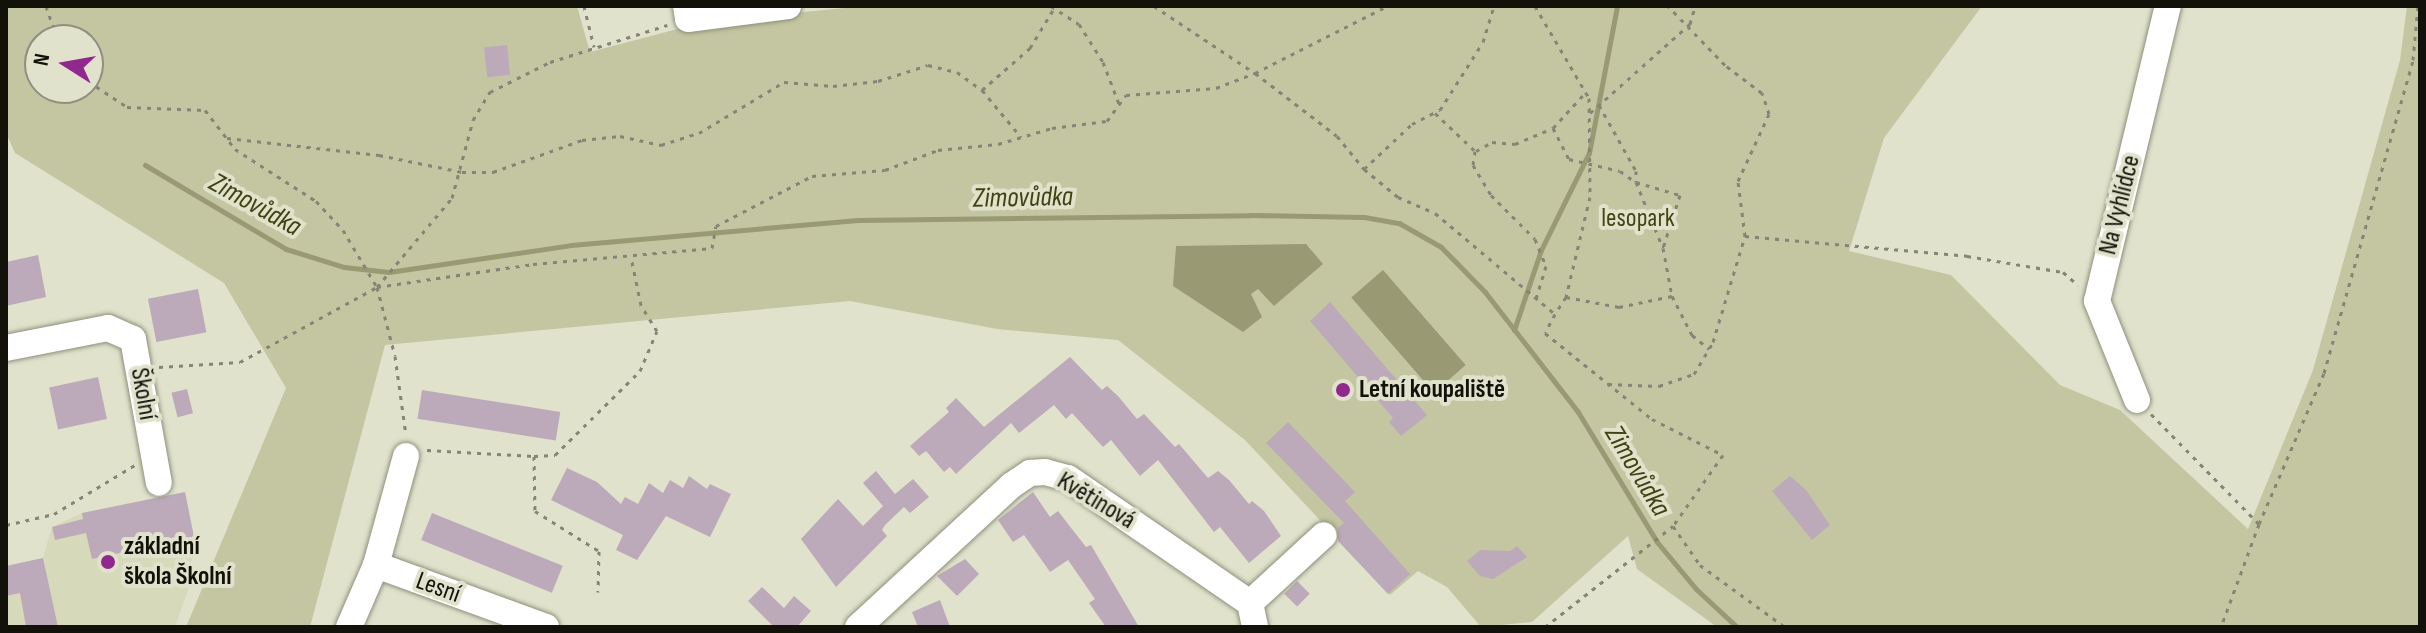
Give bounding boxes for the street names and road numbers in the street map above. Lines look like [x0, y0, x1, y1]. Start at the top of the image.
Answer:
street label: Na Vyhlídce [2093, 152, 2147, 258]
street label: Školní [123, 366, 163, 422]
street label: Květinová [1051, 466, 1141, 536]
street label: Lesní [411, 566, 465, 610]

